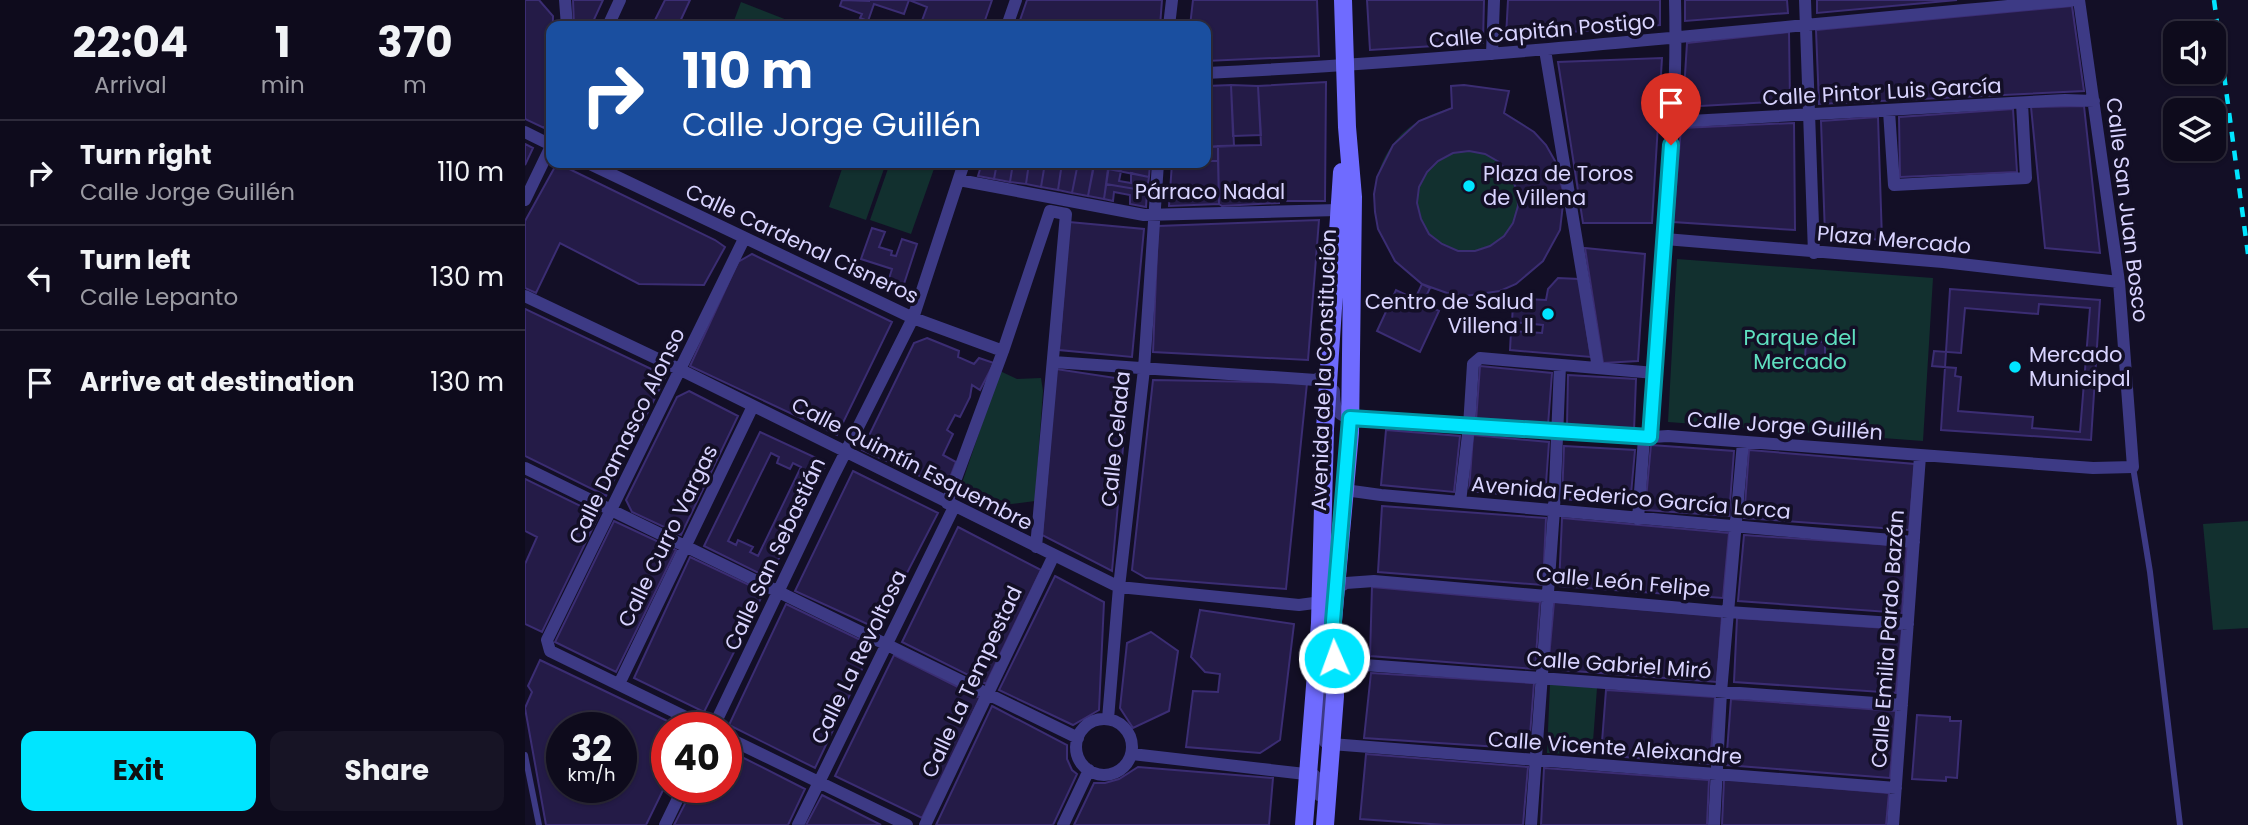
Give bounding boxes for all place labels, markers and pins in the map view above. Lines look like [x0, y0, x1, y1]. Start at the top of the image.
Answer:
pin [1641, 73, 1701, 145]
place label: Plaza de Toros de Villena [1483, 159, 1634, 212]
marker: Plaza de Toros de Villena [1461, 178, 1477, 194]
place label: Centro de Salud Villena II [1365, 287, 1534, 340]
marker: Centro de Salud Villena II [1540, 306, 1556, 322]
place label: Mercado Municipal [2029, 340, 2131, 393]
marker: Mercado Municipal [2007, 359, 2023, 375]

